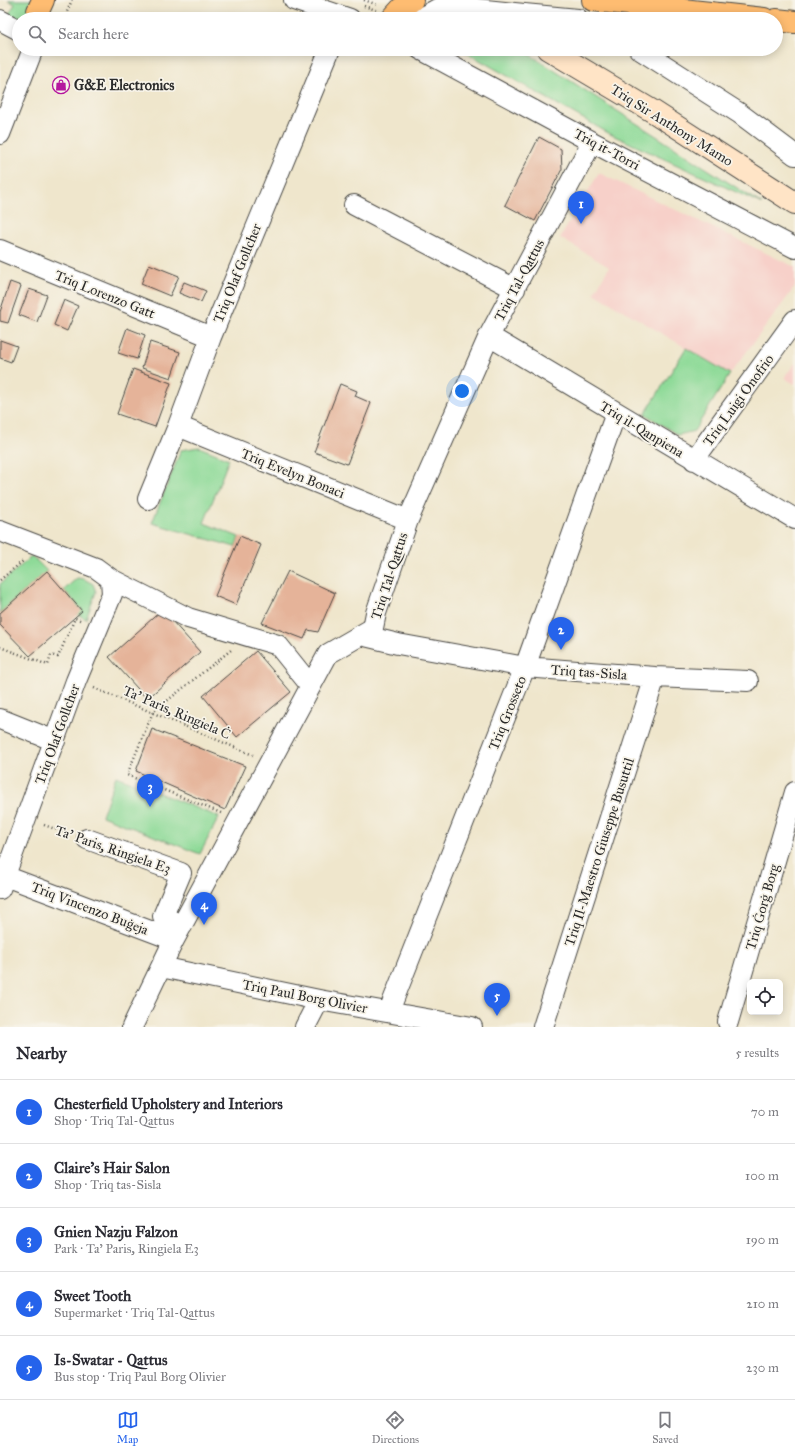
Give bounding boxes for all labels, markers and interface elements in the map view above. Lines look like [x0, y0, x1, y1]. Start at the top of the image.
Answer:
search box [12, 12, 783, 56]
icon: search [26, 23, 48, 45]
text: Search here [58, 25, 129, 43]
shop icon: G&E Electronics [51, 75, 71, 95]
place label: G&E Electronics [74, 77, 174, 94]
street label: Triq Sir Anthony Mamo [607, 81, 736, 171]
street label: Triq it-Torri [570, 125, 643, 175]
pin: 1 [568, 191, 594, 224]
street label: Triq Olaf Gollcher [210, 220, 266, 326]
street label: Triq Tal-Qattus [491, 236, 549, 325]
street label: Triq Lorenzo Gatt [52, 267, 158, 323]
street label: Triq Luigi Onofrio [699, 351, 778, 450]
your location [452, 381, 472, 401]
street label: Triq il-Qanpiena [596, 398, 687, 462]
street label: Triq Evelyn Bonaci [238, 445, 347, 503]
street label: Triq Tal-Qattus [367, 530, 412, 622]
pin: 2 [548, 617, 574, 650]
street label: Triq tas-Sisla [550, 661, 628, 685]
street label: Triq Grosseto [485, 674, 531, 753]
street label: Triq Olaf Gollcher [31, 681, 85, 787]
street label: Ta' Paris, Ringiela Ċ [120, 682, 233, 743]
street label: Triq Il-Maestro Giuseppe Busuttil [561, 756, 639, 949]
pin: 3 [137, 774, 163, 807]
street label: Ta' Paris, Ringiela E3 [53, 822, 173, 877]
street label: Triq Ġorġ Borg [742, 862, 784, 952]
street label: Triq Vincenzo Buġeja [29, 878, 151, 940]
pin: 4 [191, 892, 217, 925]
street label: Triq Paul Borg Olivier [241, 976, 370, 1018]
map controls [747, 979, 783, 1015]
button: locate [747, 979, 783, 1015]
pin: 5 [484, 983, 510, 1016]
text: Nearby [16, 1043, 67, 1064]
text: 5 results [735, 1045, 779, 1061]
text: Chesterfield Upholstery and Interiors [54, 1095, 283, 1113]
text: 1 [26, 1104, 32, 1120]
text: 70 m [751, 1104, 779, 1120]
text: Shop · Triq Tal-Qattus [54, 1113, 174, 1129]
text: Claire's Hair Salon [54, 1159, 170, 1177]
text: 2 [26, 1168, 32, 1184]
text: 100 m [745, 1168, 779, 1184]
text: Shop · Triq tas-Sisla [54, 1177, 161, 1193]
text: Gnien Nazju Falzon [54, 1223, 178, 1241]
text: 3 [26, 1232, 32, 1248]
text: 190 m [746, 1232, 779, 1248]
text: Park · Ta' Paris, Ringiela E3 [54, 1241, 199, 1257]
text: Sweet Tooth [54, 1287, 131, 1305]
text: 4 [25, 1296, 33, 1312]
text: 210 m [746, 1296, 779, 1312]
text: Supermarket · Triq Tal-Qattus [54, 1305, 215, 1321]
text: Is-Swatar - Qattus [54, 1351, 168, 1369]
text: 5 [26, 1360, 32, 1376]
text: 230 m [746, 1360, 779, 1376]
text: Bus stop · Triq Paul Borg Olivier [54, 1369, 226, 1385]
tab: Map [117, 1409, 139, 1446]
tab: Directions [372, 1409, 419, 1446]
tab: Saved [652, 1409, 678, 1446]

